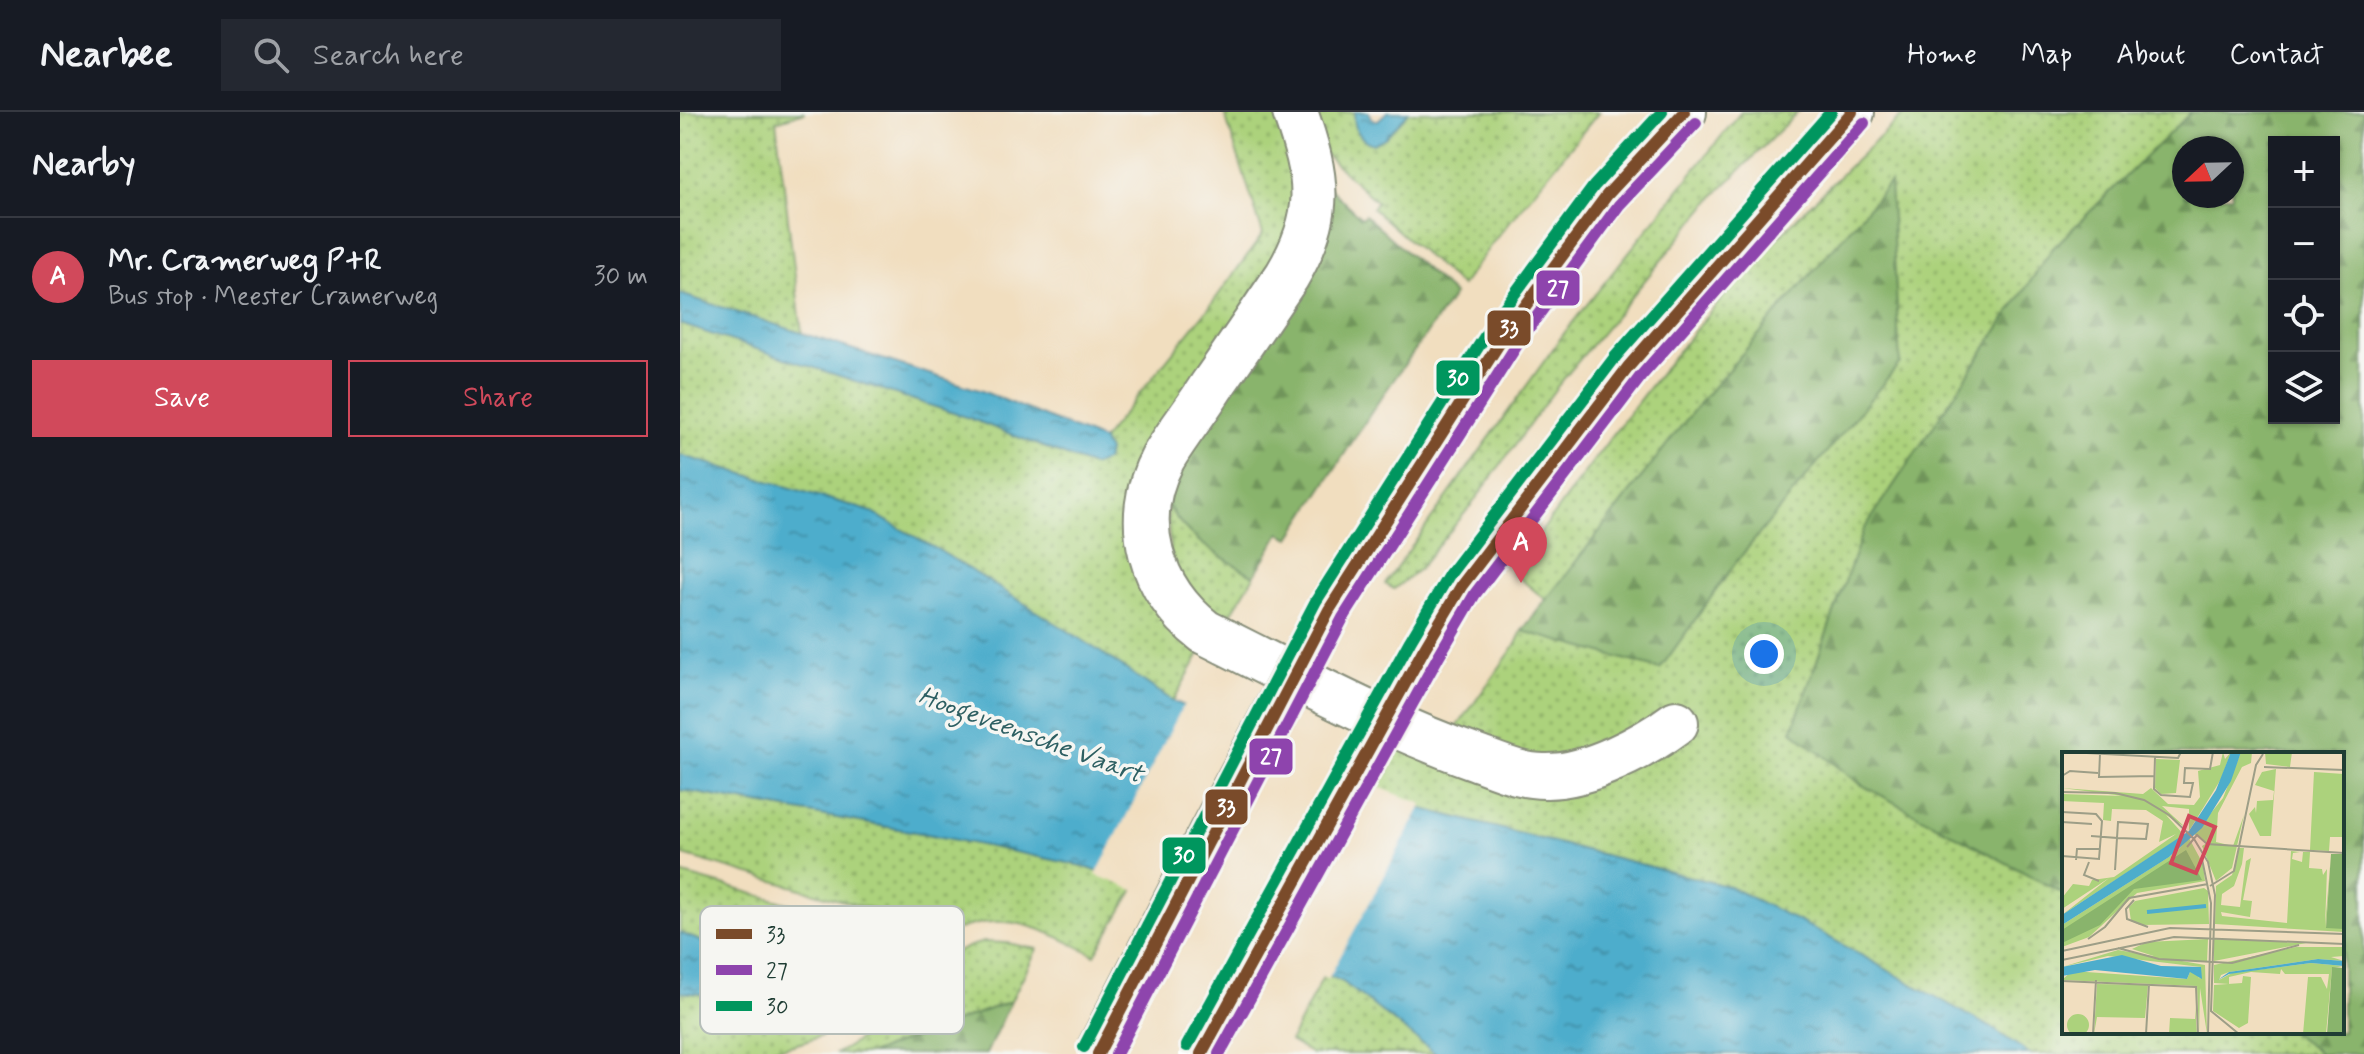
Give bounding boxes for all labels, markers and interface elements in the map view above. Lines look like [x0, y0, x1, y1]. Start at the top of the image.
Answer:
search box [221, 19, 781, 91]
text: Nearbee [40, 31, 173, 80]
icon: search [249, 33, 293, 77]
text: Search here [313, 36, 464, 75]
text: Home [1907, 37, 1977, 74]
text: Map [2021, 37, 2072, 74]
text: About [2116, 37, 2185, 74]
text: Contact [2229, 37, 2324, 74]
north arrow [2172, 136, 2244, 208]
map controls [2268, 136, 2340, 424]
button: + [2268, 136, 2340, 208]
text: Nearby [32, 142, 136, 187]
button: − [2268, 208, 2340, 280]
text: Mr. Cramerweg P+R [108, 241, 382, 280]
text: A [49, 260, 67, 294]
text: 30 m [594, 260, 648, 294]
line badge: 27 [1535, 269, 1581, 307]
text: 27 [1547, 276, 1569, 304]
text: Bus stop · Meester Cramerweg [108, 280, 438, 314]
button: locate [2268, 280, 2340, 352]
line badge: 33 [1486, 309, 1532, 347]
text: 33 [1499, 316, 1519, 344]
button: layers [2268, 352, 2340, 424]
line badge: 30 [1435, 359, 1481, 397]
button: Save [32, 360, 332, 437]
button: Share [348, 360, 648, 437]
text: 30 [1447, 366, 1469, 394]
pin: A [1495, 517, 1547, 583]
your location [1744, 634, 1784, 674]
water label: Hoogeveensche Vaart [913, 680, 1150, 796]
line badge: 27 [1248, 737, 1294, 776]
text: 27 [1260, 744, 1282, 772]
inset map [2062, 752, 2344, 1034]
line badge: 33 [1204, 788, 1249, 826]
text: 33 [1216, 795, 1236, 823]
line badge: 30 [1161, 836, 1207, 875]
text: 30 [1173, 843, 1195, 871]
legend [700, 906, 964, 1034]
text: 33 [766, 922, 785, 950]
text: 27 [766, 958, 788, 986]
text: 30 [766, 994, 789, 1022]

